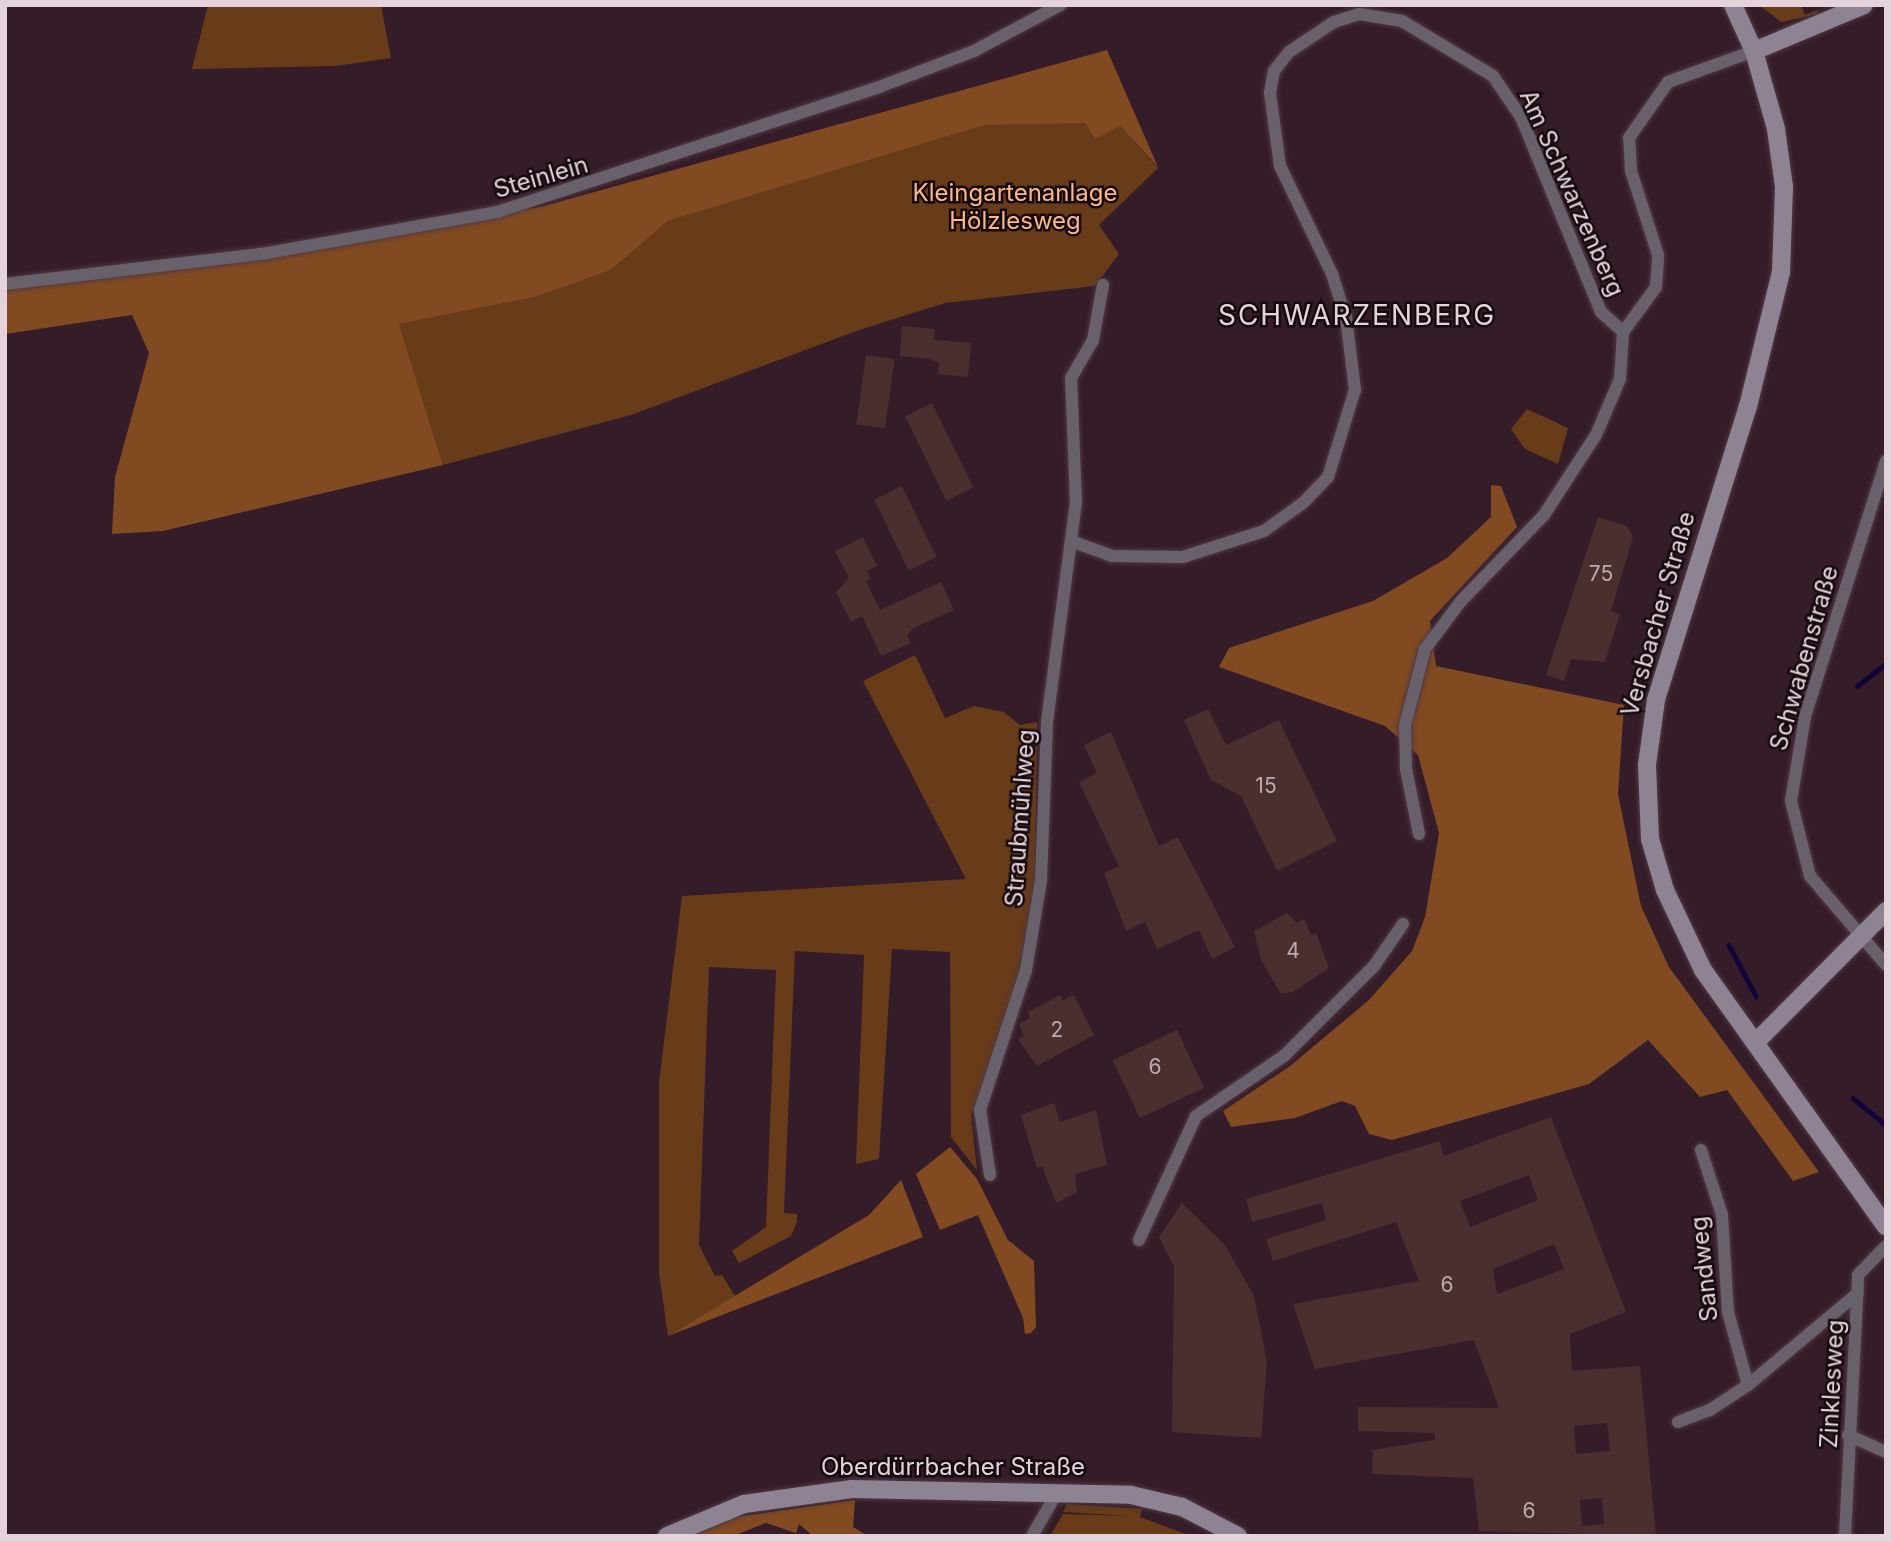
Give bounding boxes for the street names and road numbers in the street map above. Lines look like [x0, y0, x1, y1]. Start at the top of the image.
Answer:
street label: Am Schwarzenberg [1514, 85, 1630, 301]
street label: Steinlein [491, 150, 591, 204]
street label: Versbacher Straße [1615, 508, 1701, 720]
street label: Schwabenstraße [1764, 562, 1844, 754]
street label: Straubmühlweg [999, 728, 1041, 908]
street label: Sandweg [1684, 1215, 1724, 1323]
street label: Zinklesweg [1814, 1319, 1850, 1449]
street label: Oberdürrbacher Straße [821, 1453, 1085, 1481]

